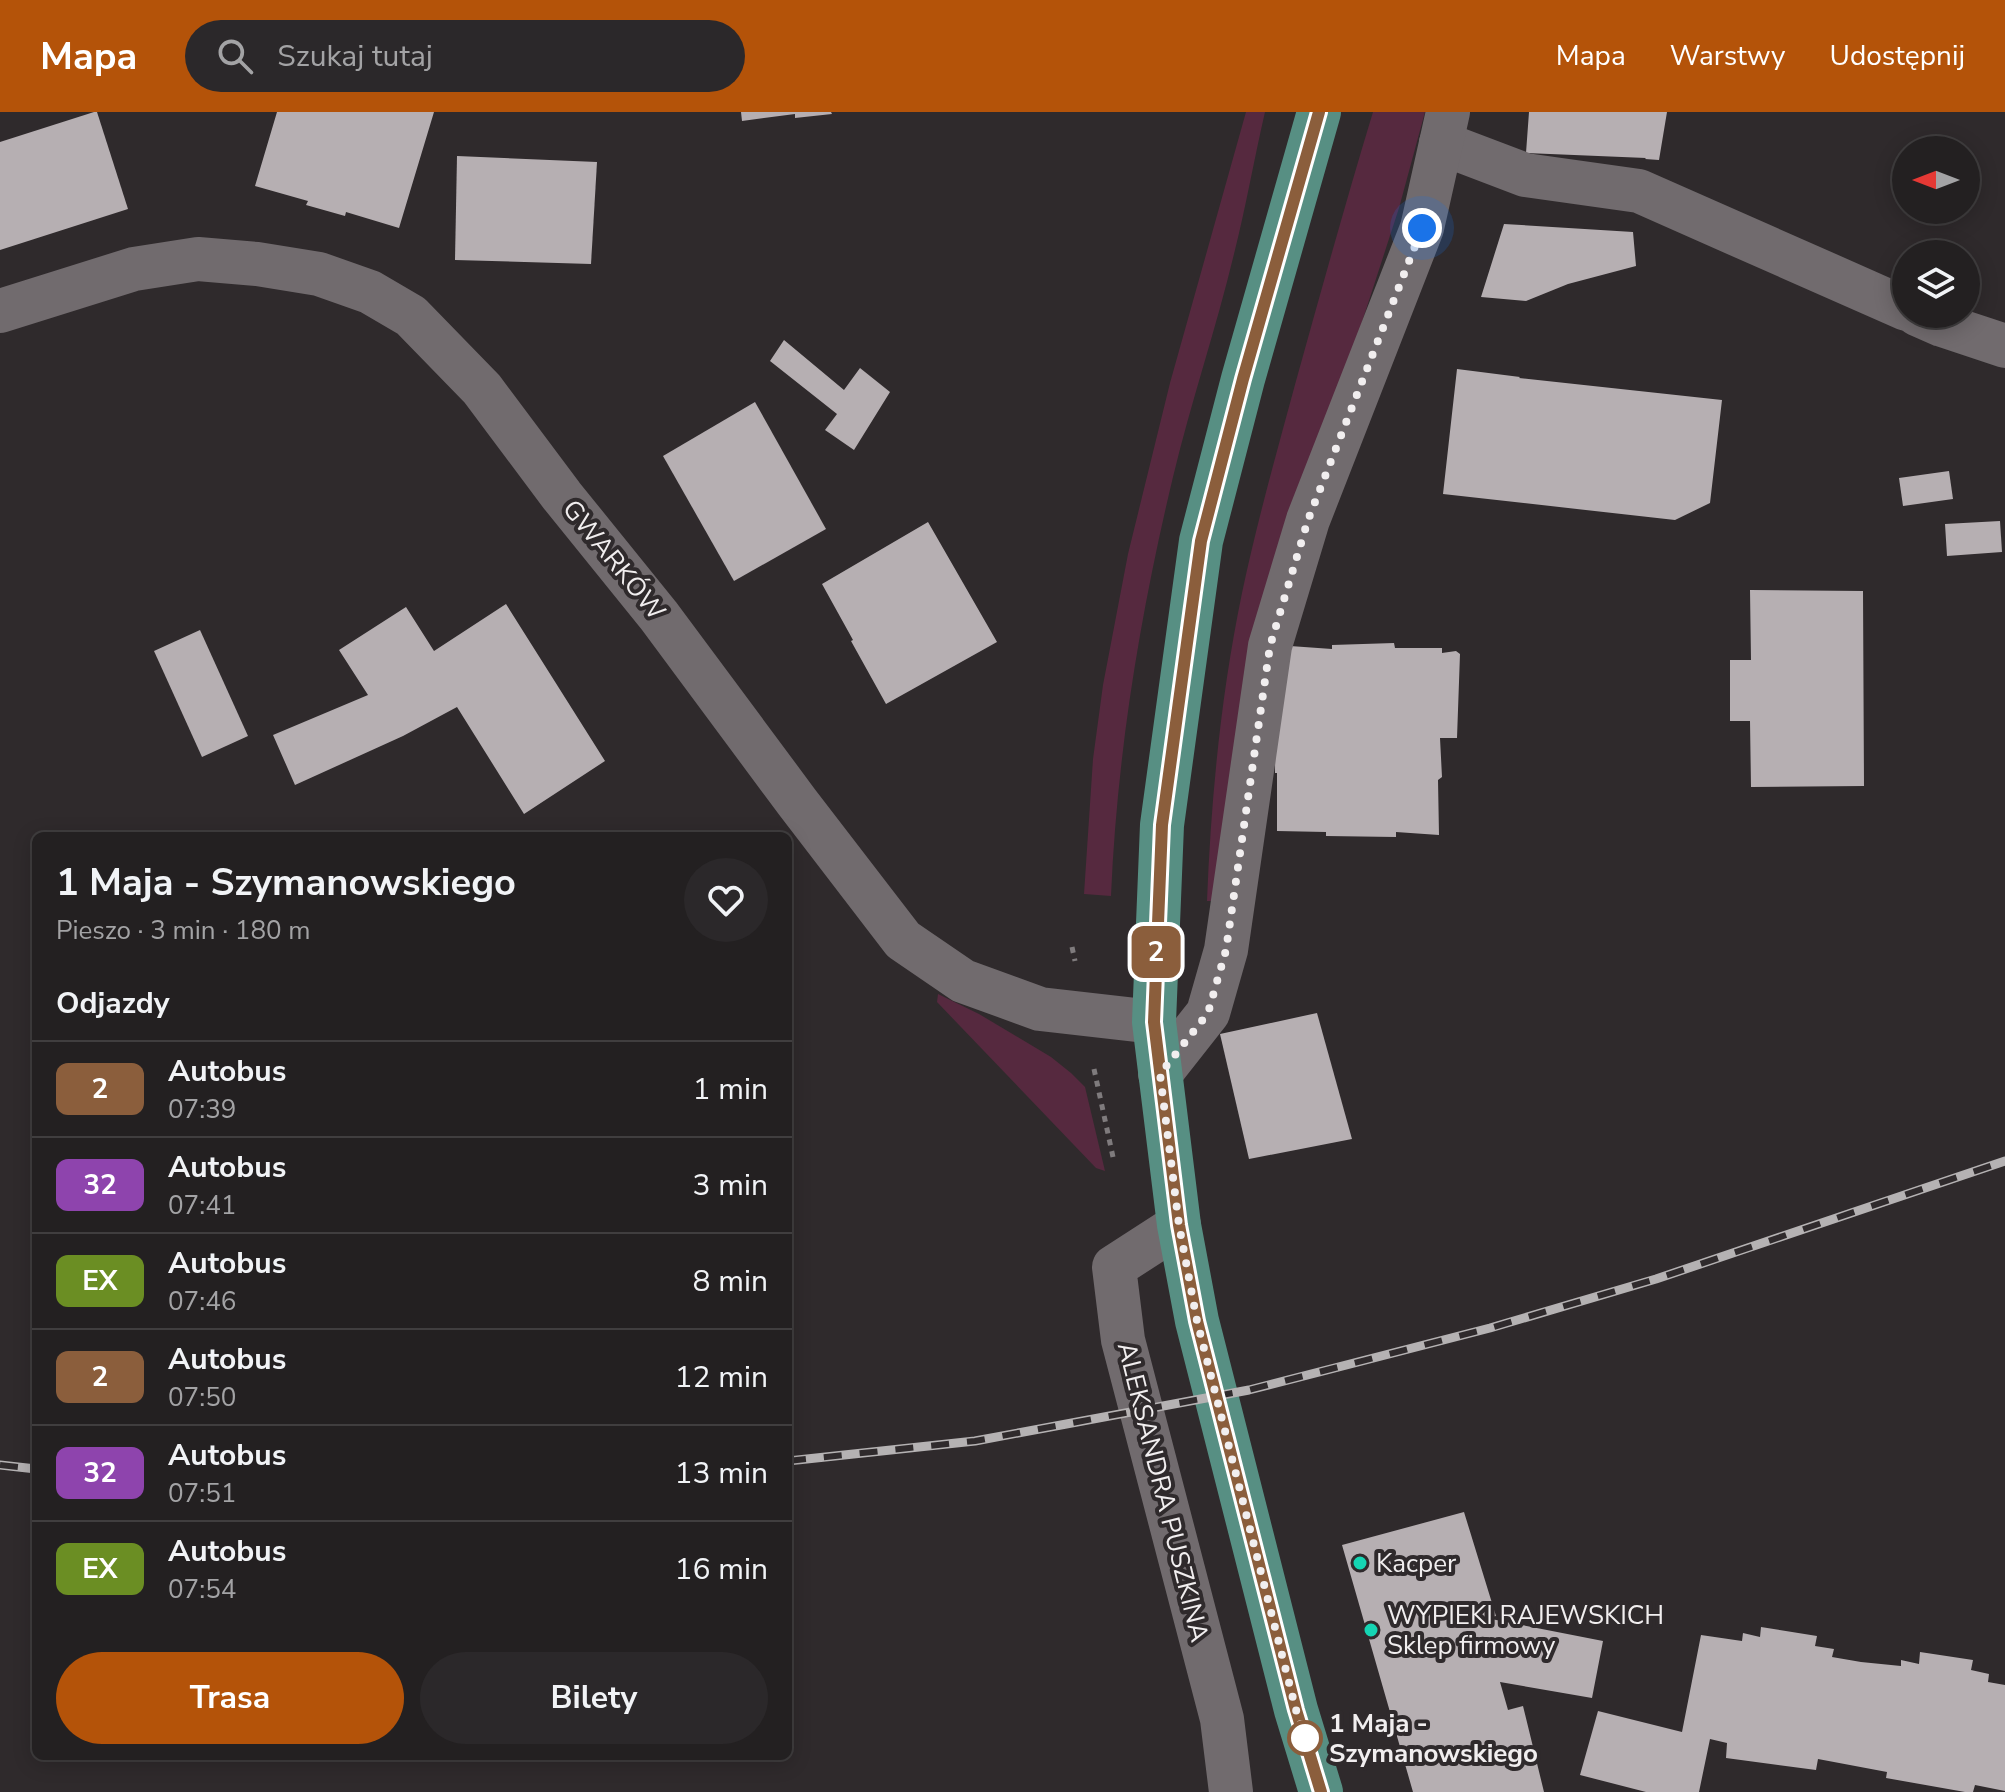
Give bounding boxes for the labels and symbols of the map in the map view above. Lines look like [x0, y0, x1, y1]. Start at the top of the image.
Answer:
north arrow [1892, 136, 1980, 224]
your location [1402, 208, 1442, 248]
street label: GWARKÓW [555, 492, 673, 628]
line badge: 2 [1130, 926, 1182, 978]
street label: ALEKSANDRA PUSZKINA [1109, 1339, 1217, 1645]
place label: Kacper [1376, 1546, 1457, 1581]
marker: Kacper [1351, 1554, 1369, 1572]
place label: WYPIEKI RAJEWSKICH Sklep firmowy [1387, 1598, 1664, 1663]
marker: WYPIEKI RAJEWSKICH Sklep firmowy [1362, 1621, 1380, 1639]
place label: 1 Maja - Szymanowskiego [1329, 1706, 1538, 1771]
marker: 1 Maja - Szymanowskiego [1288, 1721, 1322, 1755]

